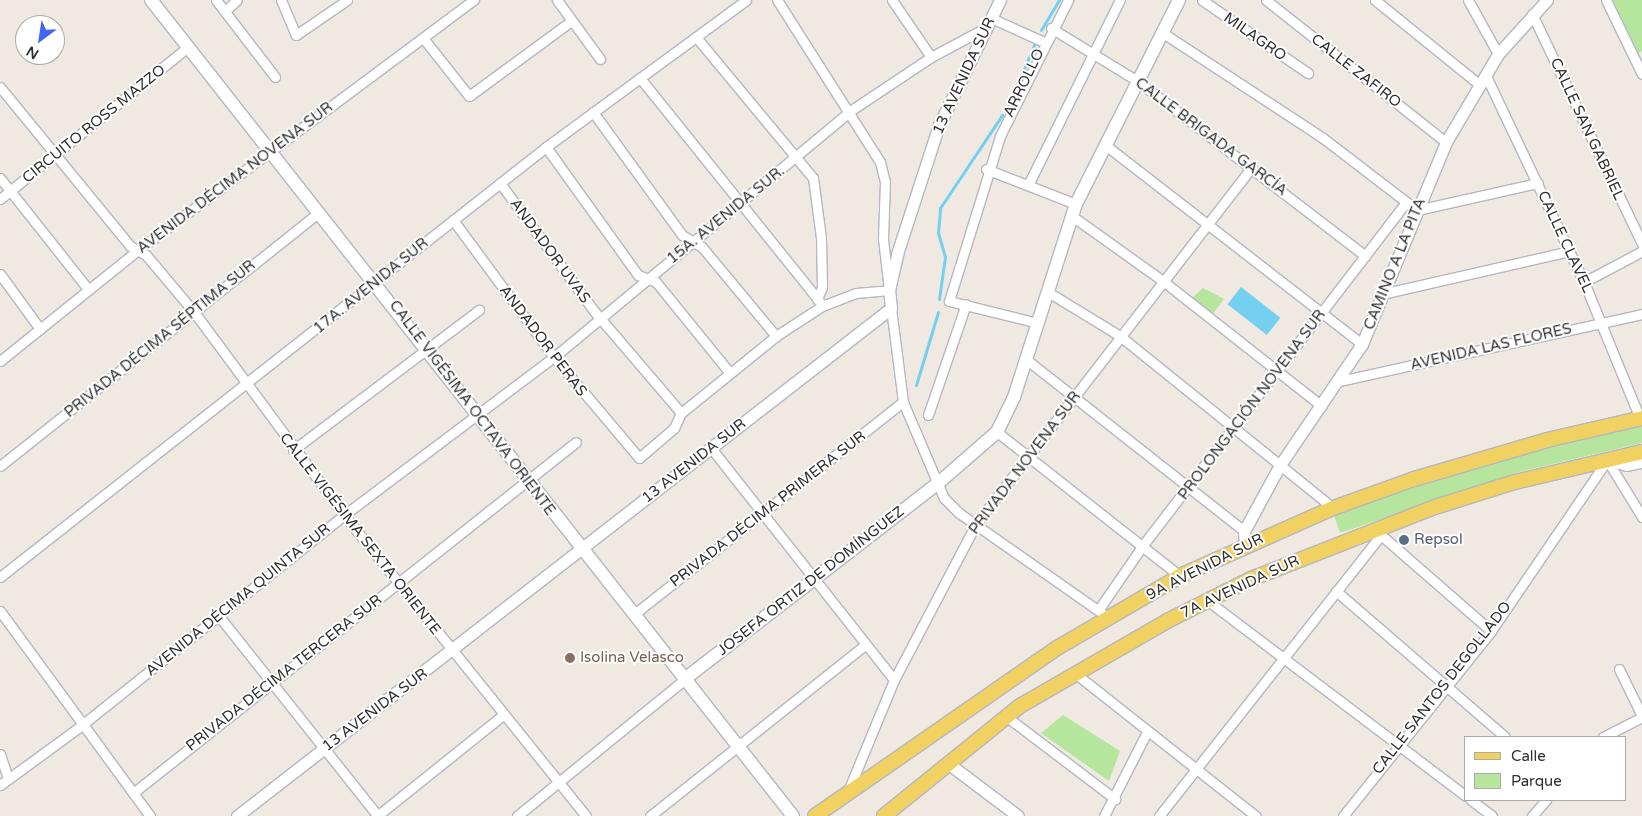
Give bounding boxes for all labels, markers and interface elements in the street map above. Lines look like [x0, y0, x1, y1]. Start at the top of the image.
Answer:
street label: MILAGRO [1220, 9, 1290, 65]
north arrow [15, 15, 65, 65]
street label: 13 AVENIDA SUR [929, 15, 999, 137]
street label: CALLE ZAFIRO [1307, 30, 1405, 112]
text: N [23, 42, 42, 63]
street label: ARROLLO [1000, 46, 1048, 120]
street label: CALLE SAN GABRIEL [1546, 55, 1628, 203]
street label: CIRCUITO ROSS MAZZO [19, 61, 169, 187]
street label: CALLE BRIGADA GARCÍA [1132, 74, 1290, 200]
street label: AVENIDA DÉCIMA NOVENA SUR [134, 98, 336, 258]
street label: 15A. AVENIDA SUR. [664, 162, 788, 268]
street label: CALLE CLAVEL [1534, 188, 1596, 296]
street label: ANDADOR UVAS [506, 195, 594, 307]
street label: CAMINO A LA PITA [1360, 195, 1430, 333]
street label: 17A. AVENIDA SUR [310, 234, 432, 338]
street label: PRIVADA DÉCIMA SÉPTIMA SUR [61, 256, 259, 422]
street label: ANDADOR PERAS [495, 282, 591, 400]
street label: CALLE VIGÉSIMA OCTAVA ORIENTE [385, 297, 559, 519]
street label: PROLONGACIÓN NOVENA SUR [1175, 306, 1329, 504]
street label: AVENIDA LAS FLORES [1409, 320, 1573, 374]
street label: PRIVADA NOVENA SUR [965, 388, 1085, 538]
street label: 13 AVENIDA SUR [638, 415, 750, 507]
street label: PRIVADA DÉCIMA PRIMERA SUR [667, 427, 869, 591]
street label: CALLE VIGÉSIMA SEXTA ORIENTE [276, 429, 444, 639]
street label: JOSEFA ORTIZ DE DOMÍNGUEZ [714, 502, 908, 660]
street label: AVENIDA DÉCIMA QUINTA SUR [142, 520, 334, 680]
street label: 9A AVENIDA SUR [1144, 530, 1266, 604]
place label: Repsol [1414, 531, 1463, 549]
marker: Repsol [1398, 534, 1410, 546]
street label: 7A AVENIDA SUR [1178, 552, 1302, 622]
street label: PRIVADA DÉCIMA TERCERA SUR [182, 591, 386, 755]
street label: CALLE SANTOS DEGOLLADO [1369, 598, 1515, 778]
place label: Isolina Velasco [580, 649, 684, 667]
marker: Isolina Velasco [564, 652, 576, 664]
street label: 13 AVENIDA SUR [319, 665, 431, 755]
legend [1464, 736, 1627, 801]
text: Calle [1511, 747, 1546, 765]
text: Parque [1511, 772, 1562, 790]

